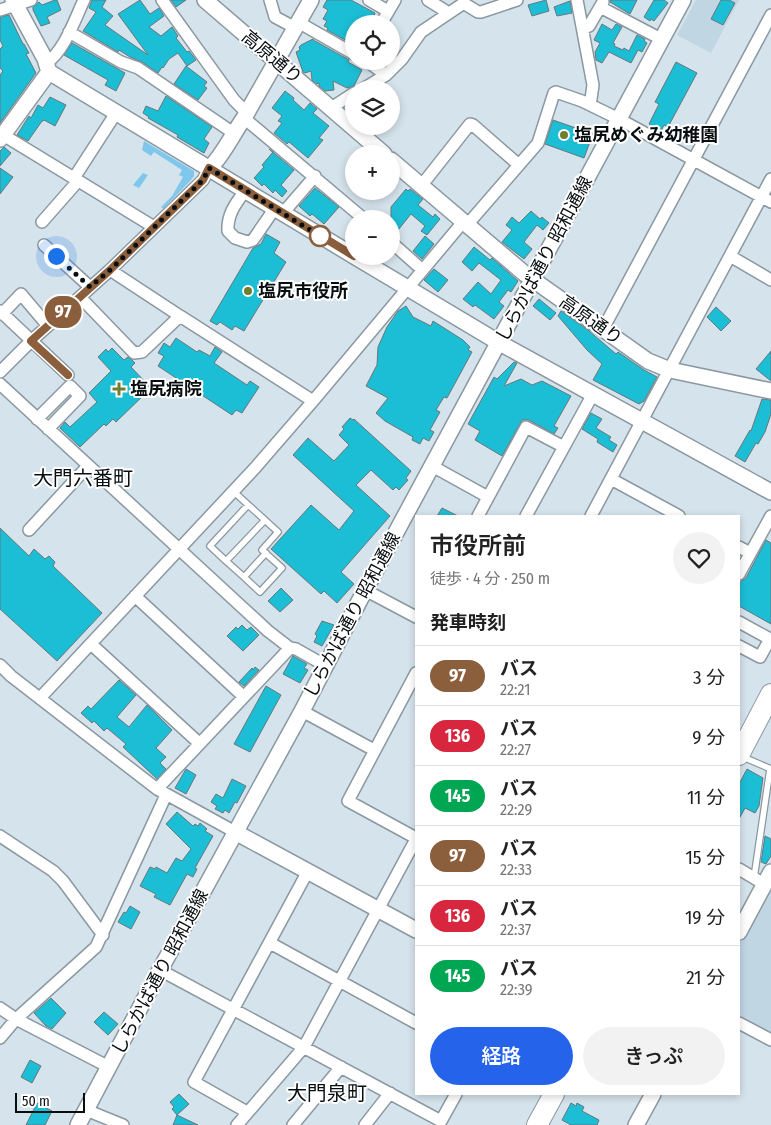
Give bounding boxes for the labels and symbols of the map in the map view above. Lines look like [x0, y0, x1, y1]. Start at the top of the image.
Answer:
street label: 高原通り [237, 25, 307, 89]
place label: 塩尻めぐみ幼稚園 [574, 124, 719, 146]
marker: 塩尻めぐみ幼稚園 [558, 129, 570, 141]
street label: しらかば通り 昭和通線 [491, 173, 597, 345]
unlabelled marker [309, 225, 331, 247]
your location [44, 244, 69, 269]
place label: 塩尻市役所 [258, 280, 348, 302]
marker: 塩尻市役所 [242, 285, 254, 297]
street label: 高原通り [555, 290, 627, 350]
line badge: 97 [40, 296, 86, 328]
place label: 塩尻病院 [130, 378, 202, 400]
marker: 塩尻病院 [112, 382, 126, 396]
district label: 大門六番町 [33, 466, 133, 490]
street label: しらかば通り 昭和通線 [299, 529, 405, 701]
street label: しらかば通り 昭和通線 [107, 886, 213, 1058]
district label: 大門泉町 [287, 1081, 367, 1105]
scale bar [15, 1090, 85, 1113]

